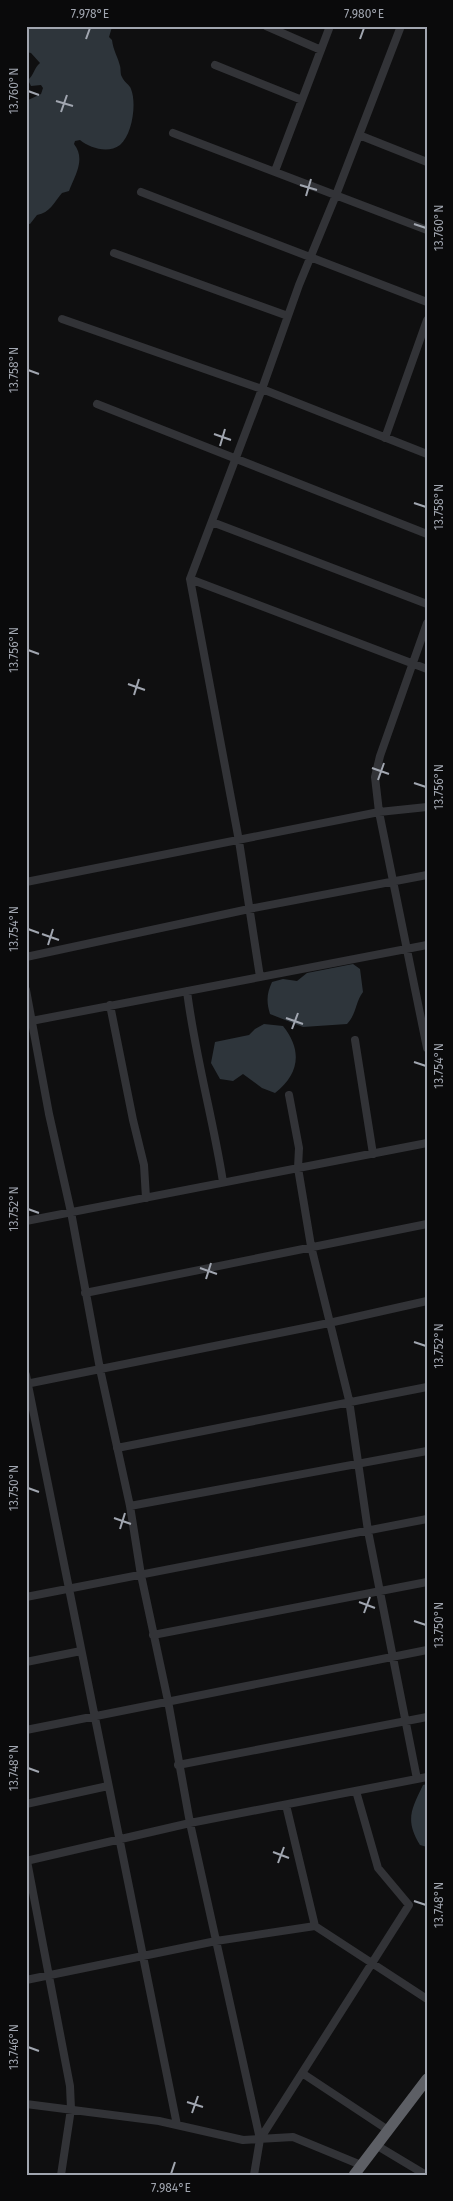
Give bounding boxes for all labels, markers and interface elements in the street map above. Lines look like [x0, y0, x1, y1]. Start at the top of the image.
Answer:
text: 7.978°E [71, 7, 109, 21]
text: 7.980°E [344, 7, 384, 21]
text: 13.760°N [7, 68, 21, 114]
text: 13.760°N [432, 205, 446, 251]
text: 13.758°N [7, 347, 21, 393]
text: 13.758°N [432, 484, 446, 530]
text: 13.756°N [7, 627, 21, 673]
text: 13.756°N [432, 764, 446, 810]
text: 13.754°N [7, 906, 21, 952]
text: 13.754°N [432, 1043, 446, 1089]
text: 13.752°N [7, 1186, 21, 1232]
text: 13.752°N [432, 1323, 446, 1369]
text: 13.750°N [7, 1465, 21, 1511]
text: 13.750°N [432, 1602, 446, 1648]
text: 13.748°N [7, 1745, 21, 1791]
text: 13.748°N [432, 1882, 446, 1928]
text: 13.746°N [7, 2024, 21, 2070]
text: 7.984°E [151, 2181, 191, 2195]

